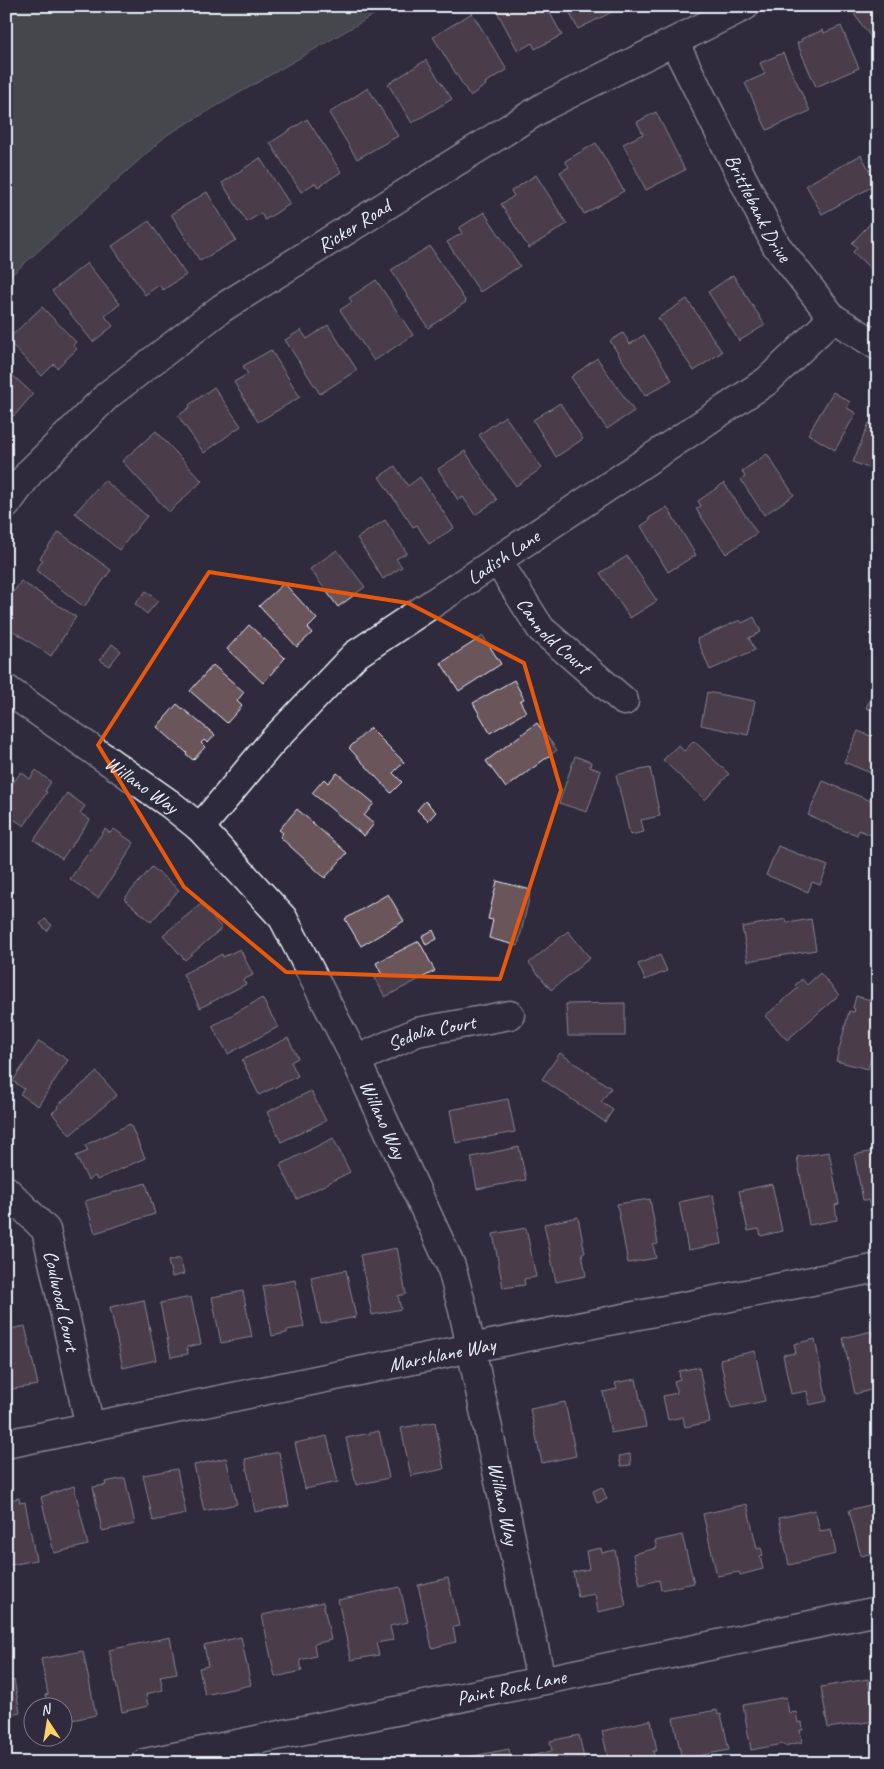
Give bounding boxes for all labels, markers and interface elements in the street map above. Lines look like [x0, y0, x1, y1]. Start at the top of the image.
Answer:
street label: Brittlebank Drive [720, 150, 798, 268]
street label: Ricker Road [312, 192, 397, 258]
street label: Ladish Lane [462, 523, 545, 590]
street label: Cannold Court [511, 592, 598, 681]
street label: Willano Way [100, 750, 186, 820]
street label: Sedalia Court [383, 1009, 480, 1056]
street label: Willano Way [354, 1076, 413, 1165]
street label: Coulwood Court [38, 1248, 86, 1356]
street label: Marshlane Way [386, 1331, 499, 1377]
street label: Willano Way [483, 1460, 525, 1549]
street label: Paint Rock Lane [454, 1663, 570, 1711]
north arrow [22, 1696, 72, 1746]
text: N [39, 1700, 54, 1719]

